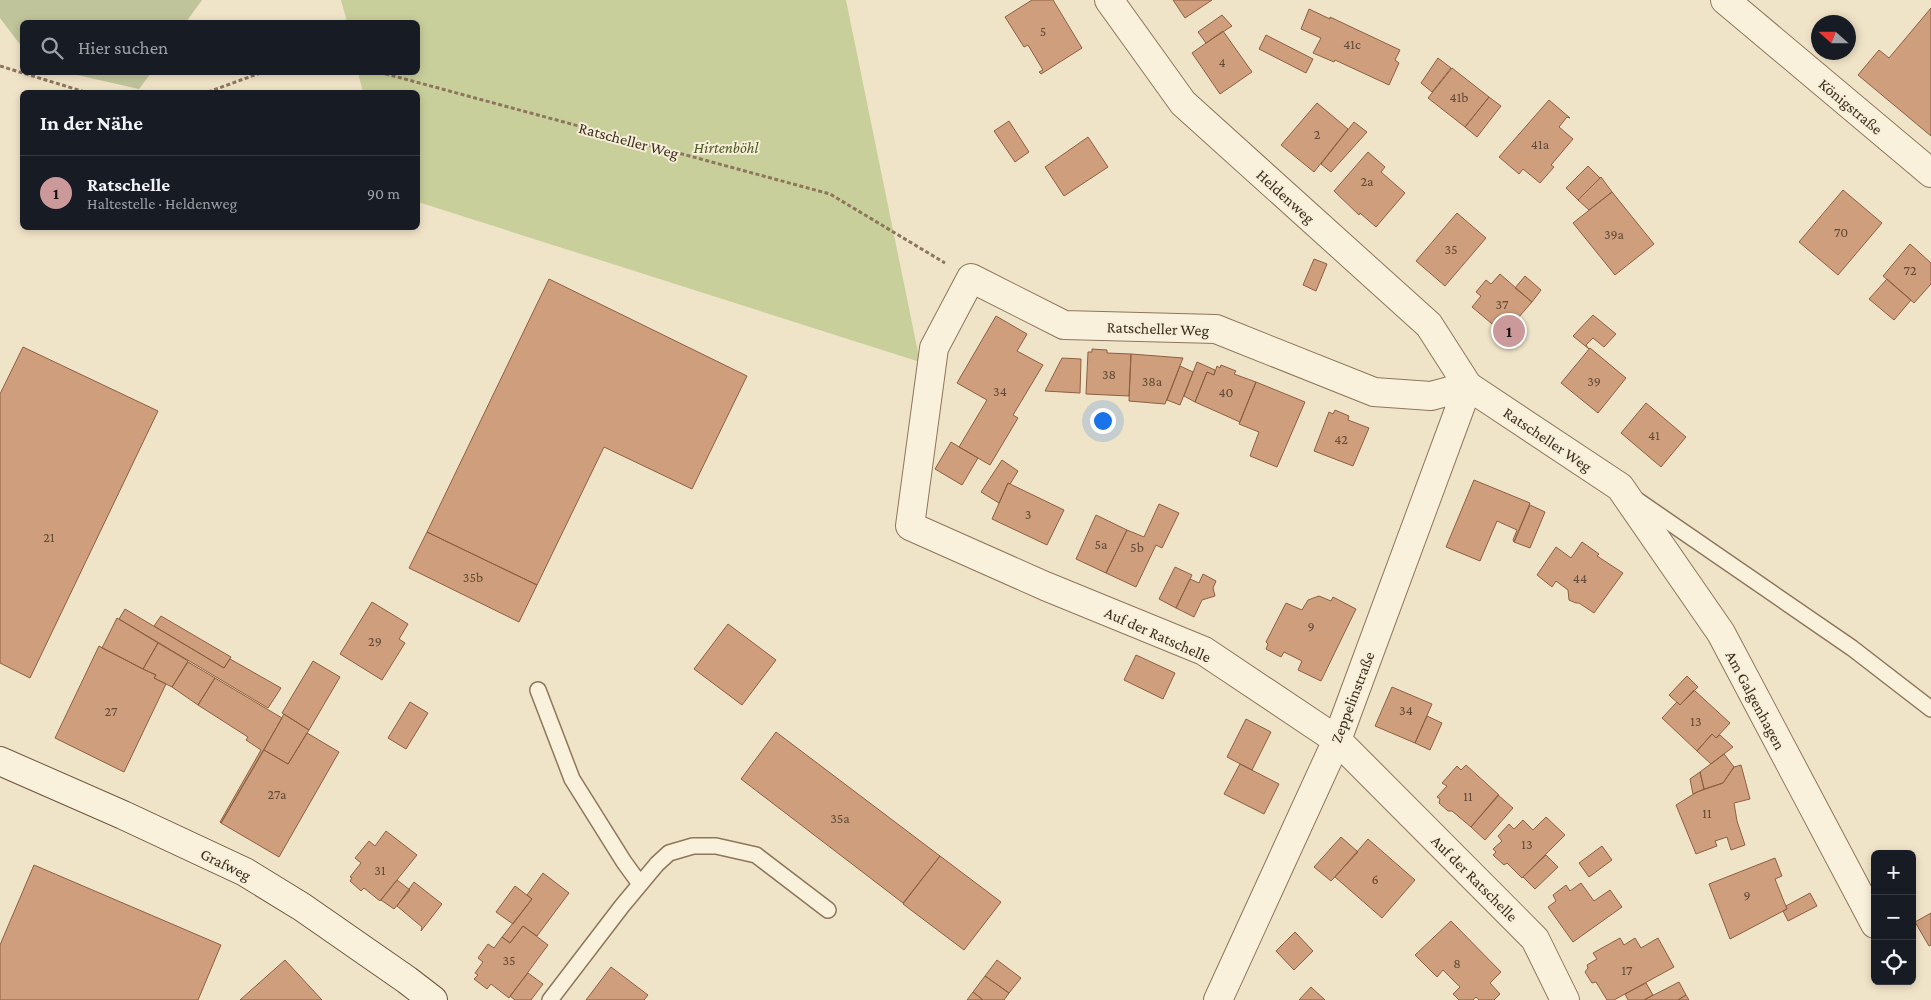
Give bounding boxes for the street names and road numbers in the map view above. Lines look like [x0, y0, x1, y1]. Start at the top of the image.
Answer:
street label: Königstraße [1815, 75, 1886, 139]
street label: Ratscheller Weg [577, 119, 681, 163]
street label: Heldenweg [1253, 166, 1318, 228]
street label: Ratscheller Weg [1106, 318, 1210, 340]
street label: Ratscheller Weg [1500, 404, 1595, 476]
street label: Auf der Ratschelle [1102, 603, 1214, 666]
street label: Am Galgenhagen [1722, 648, 1789, 753]
street label: Zeppelinstraße [1327, 649, 1379, 746]
street label: Auf der Ratschelle [1428, 832, 1521, 925]
street label: Grafweg [197, 845, 254, 885]

